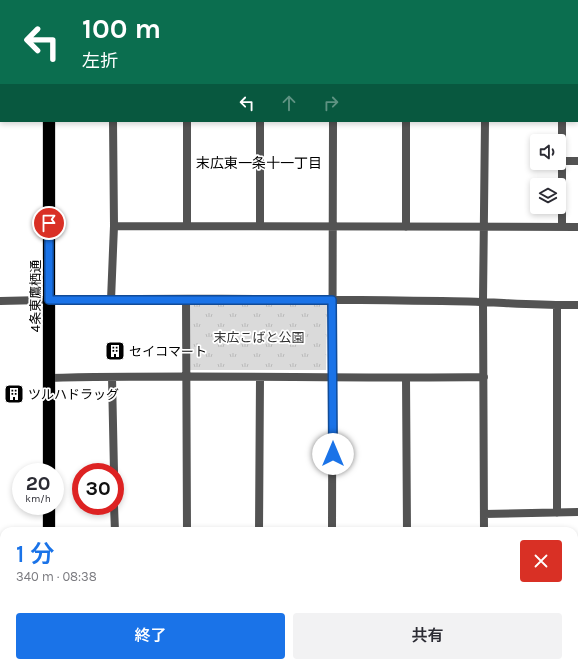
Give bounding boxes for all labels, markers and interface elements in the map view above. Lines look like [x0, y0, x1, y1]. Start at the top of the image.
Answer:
text: 100 m [82, 12, 161, 45]
icon: left [16, 16, 68, 68]
text: 左折 [82, 50, 118, 72]
icon: left [236, 92, 258, 114]
icon: ahead [278, 92, 300, 114]
icon: right [320, 92, 342, 114]
map controls [530, 134, 566, 214]
button: sound [530, 134, 566, 170]
district label: 末広東一条十一丁目 [196, 155, 322, 172]
button: layers [530, 178, 566, 214]
pin [32, 206, 66, 240]
icon: arrive [38, 212, 60, 234]
street label: 4条東鷹栖通 [28, 260, 43, 332]
park label: 末広こばと公園 [213, 330, 305, 345]
building icon: セイコマート [104, 340, 126, 362]
place label: セイコマート [129, 344, 207, 359]
building icon: ツルハドラッグ [3, 383, 25, 405]
place label: ツルハドラッグ [28, 387, 119, 402]
position arrow [312, 433, 354, 475]
speed limit sign: 30 [72, 463, 124, 515]
text: 20 [26, 472, 50, 495]
text: km/h [25, 493, 51, 505]
text: 1 分 [16, 540, 54, 568]
button: close [520, 540, 562, 582]
text: 340 m · 08:38 [16, 569, 97, 584]
button: 終了 [16, 613, 285, 659]
button: 共有 [293, 613, 562, 659]

